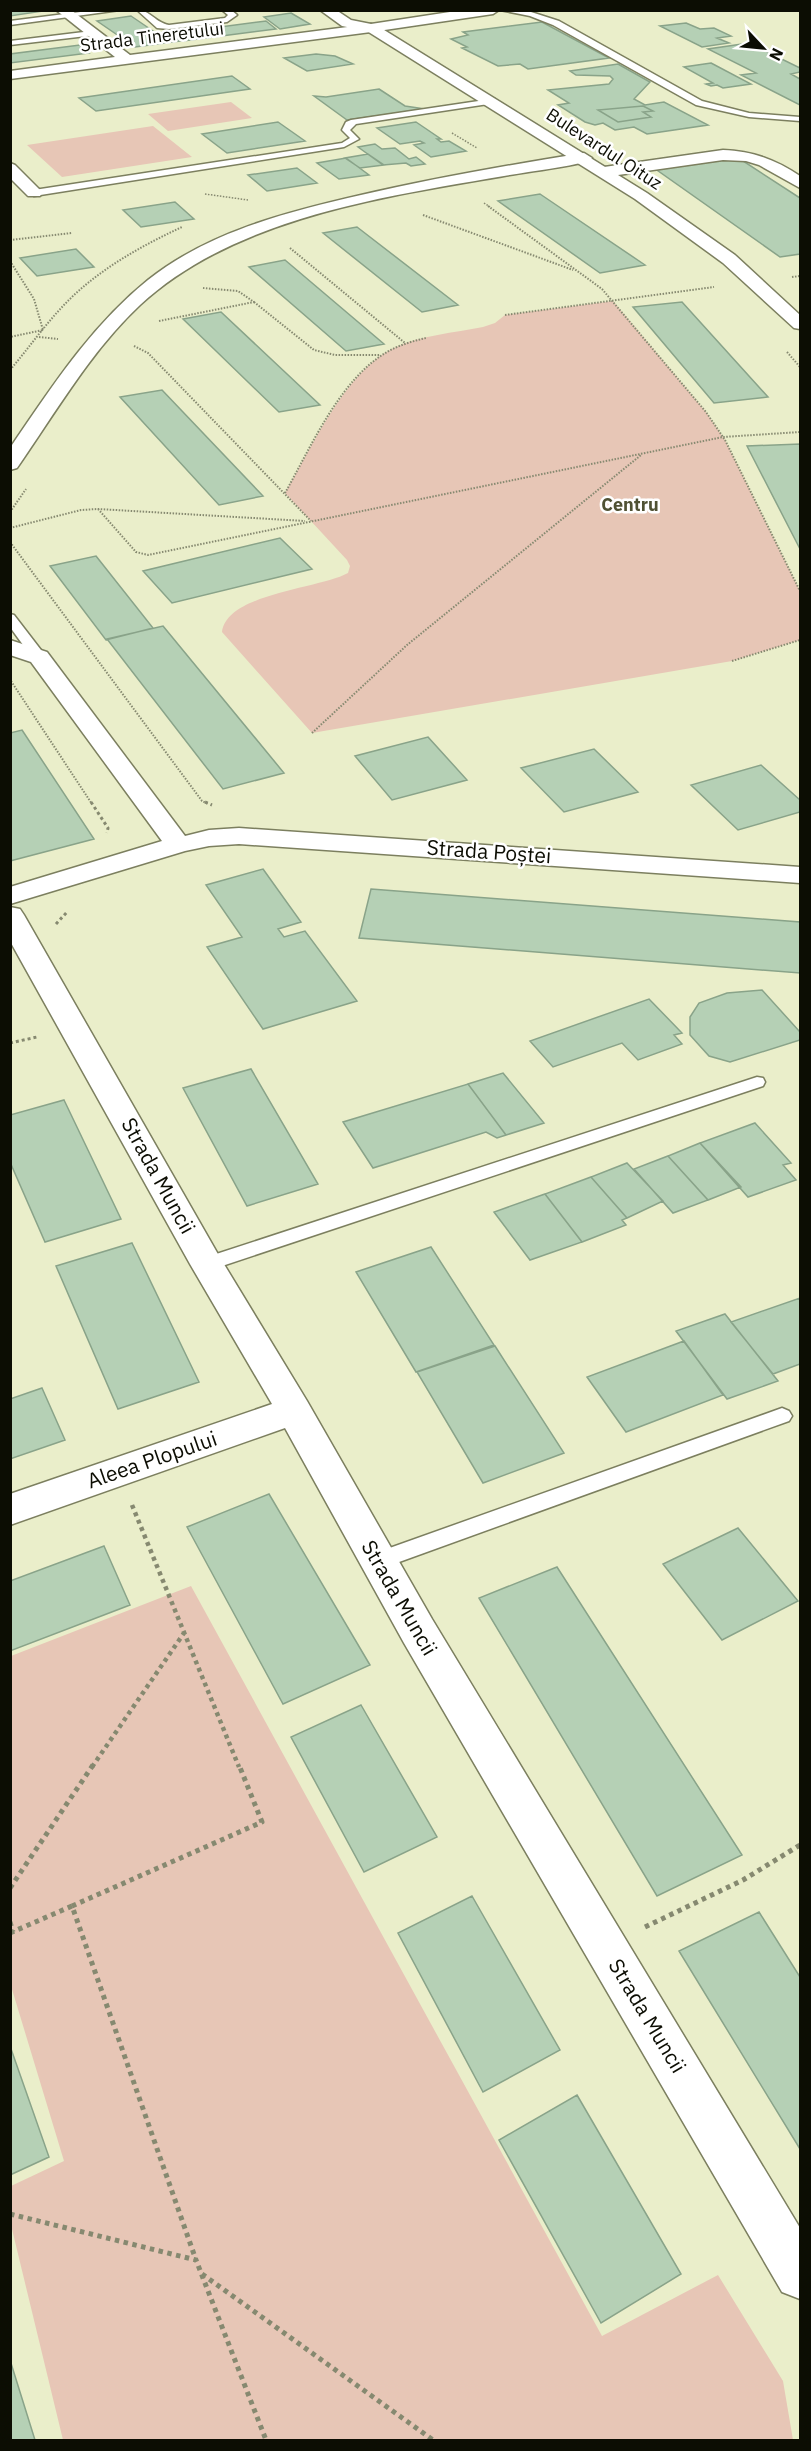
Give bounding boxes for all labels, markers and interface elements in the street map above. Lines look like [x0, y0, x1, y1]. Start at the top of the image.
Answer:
street label: Strada Tineretului [79, 16, 225, 57]
north arrow [733, 18, 793, 78]
text: N [765, 45, 788, 64]
street label: Bulevardul Oituz [542, 103, 666, 195]
district label: Centru [601, 493, 659, 516]
street label: Strada Poștei [426, 833, 552, 869]
street label: Strada Muncii [115, 1112, 202, 1239]
street label: Aleea Plopului [83, 1424, 220, 1494]
street label: Strada Muncii [356, 1535, 444, 1660]
street label: Strada Muncii [603, 1953, 693, 2078]

